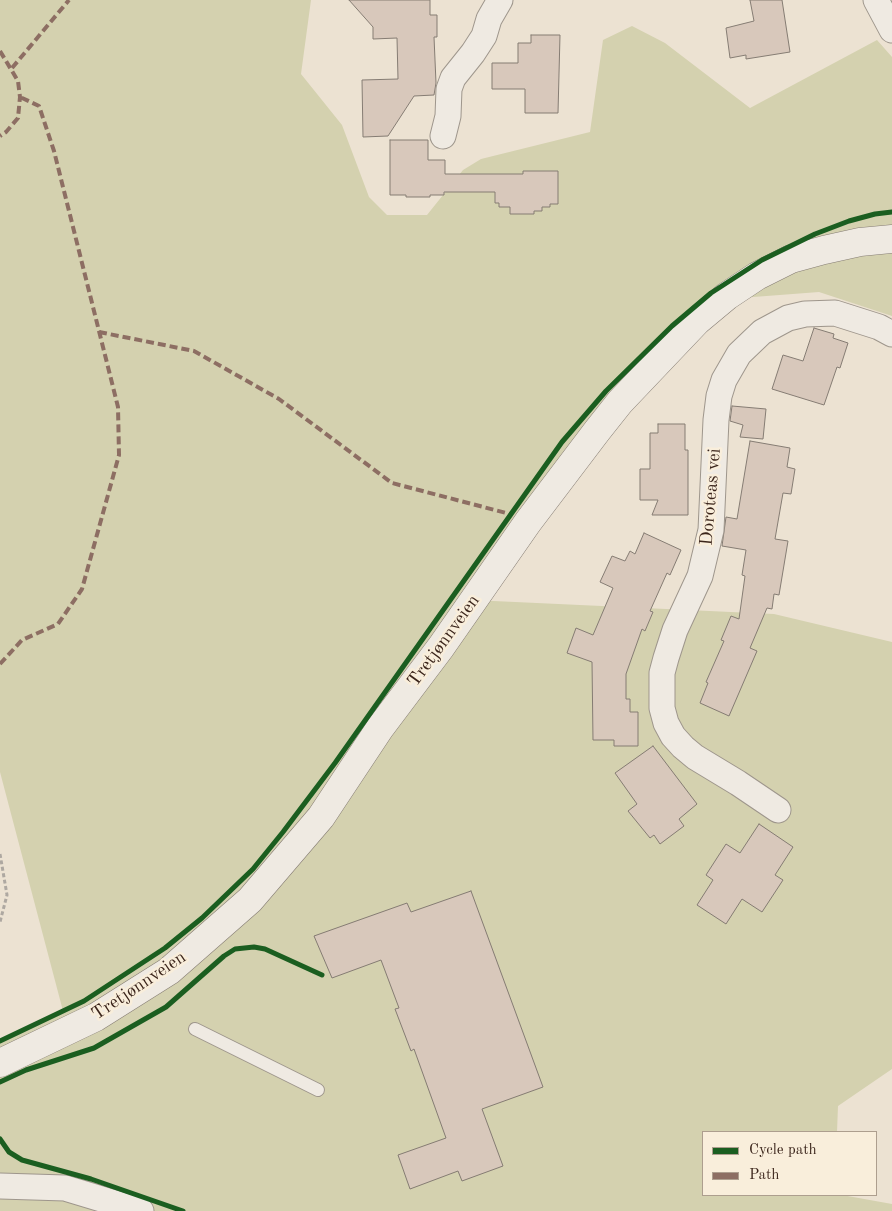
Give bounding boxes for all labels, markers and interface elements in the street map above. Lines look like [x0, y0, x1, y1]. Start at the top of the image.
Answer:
street label: Doroteas vei [696, 448, 726, 546]
street label: Tretjønnveien [403, 591, 485, 691]
street label: Tretjønnveien [88, 947, 190, 1025]
legend [702, 1131, 877, 1196]
text: Cycle path [749, 1143, 817, 1158]
text: Path [749, 1168, 779, 1183]

